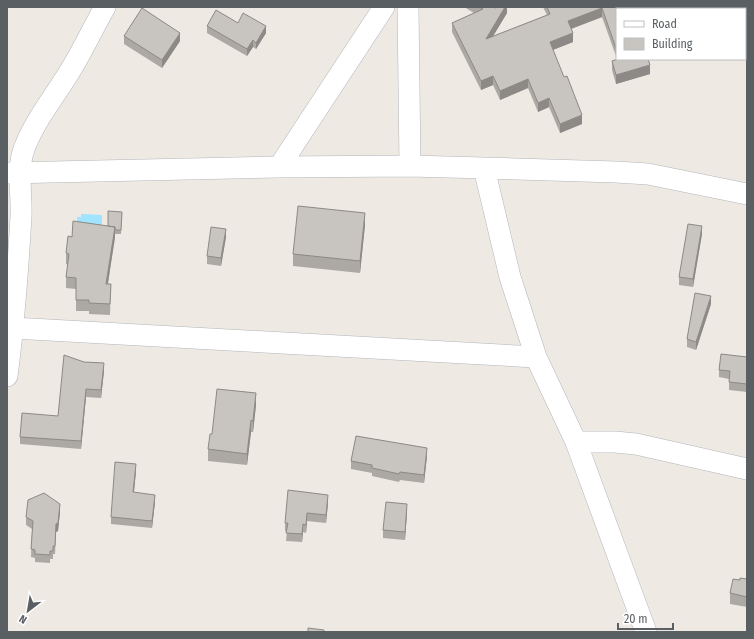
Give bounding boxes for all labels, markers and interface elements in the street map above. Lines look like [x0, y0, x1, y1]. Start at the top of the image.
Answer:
legend [616, 8, 746, 60]
text: Road [652, 17, 677, 31]
text: Building [652, 37, 693, 51]
north arrow [8, 591, 48, 631]
scale bar [618, 605, 673, 631]
text: N [17, 612, 29, 626]
text: 20 m [624, 612, 648, 626]

